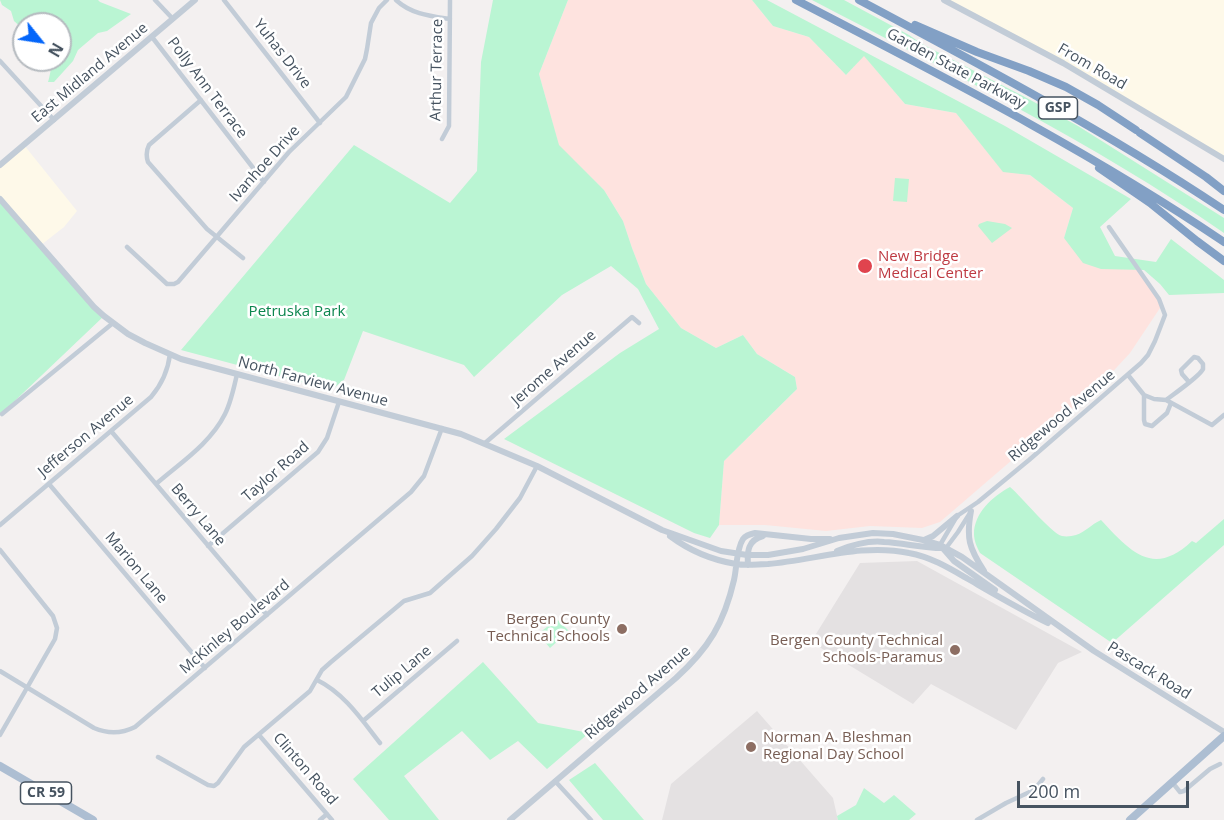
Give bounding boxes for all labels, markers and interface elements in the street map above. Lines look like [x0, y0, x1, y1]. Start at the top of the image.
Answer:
north arrow [12, 12, 72, 72]
street label: Yuhas Drive [249, 16, 315, 92]
street label: East Midland Avenue [28, 19, 152, 127]
street label: Arthur Terrace [427, 19, 447, 121]
street label: Garden State Parkway [884, 25, 1028, 113]
street label: Polly Ann Terrace [163, 34, 251, 142]
text: N [43, 39, 69, 61]
street label: From Road [1054, 40, 1130, 94]
road number: GSP [1038, 97, 1078, 119]
street label: Ivanhoe Drive [226, 122, 304, 206]
place label: New Bridge Medical Center [878, 248, 983, 283]
marker: New Bridge Medical Center [856, 257, 874, 275]
park label: Petruska Park [249, 303, 345, 321]
street label: Jerome Avenue [508, 326, 600, 410]
street label: North Farview Avenue [236, 353, 390, 411]
street label: Ridgewood Avenue [1005, 366, 1119, 466]
street label: Jefferson Avenue [35, 391, 137, 481]
street label: Taylor Road [239, 438, 313, 506]
street label: Berry Lane [167, 480, 229, 550]
street label: Marion Lane [101, 529, 171, 607]
street label: McKinley Boulevard [176, 576, 294, 678]
place label: Bergen County Technical Schools [487, 611, 610, 646]
marker: Bergen County Technical Schools [615, 622, 629, 636]
place label: Bergen County Technical Schools-Paramus [770, 632, 943, 667]
street label: Pascack Road [1104, 638, 1194, 704]
street label: Tulip Lane [369, 642, 435, 702]
street label: Ridgewood Avenue [582, 642, 694, 744]
marker: Bergen County Technical Schools-Paramus [948, 643, 962, 657]
street label: Clinton Road [269, 729, 341, 809]
place label: Norman A. Bleshman Regional Day School [763, 729, 912, 764]
marker: Norman A. Bleshman Regional Day School [744, 740, 758, 754]
scale bar [1020, 769, 1192, 807]
text: 200 m [1028, 779, 1080, 803]
road number: CR 59 [20, 782, 72, 804]

